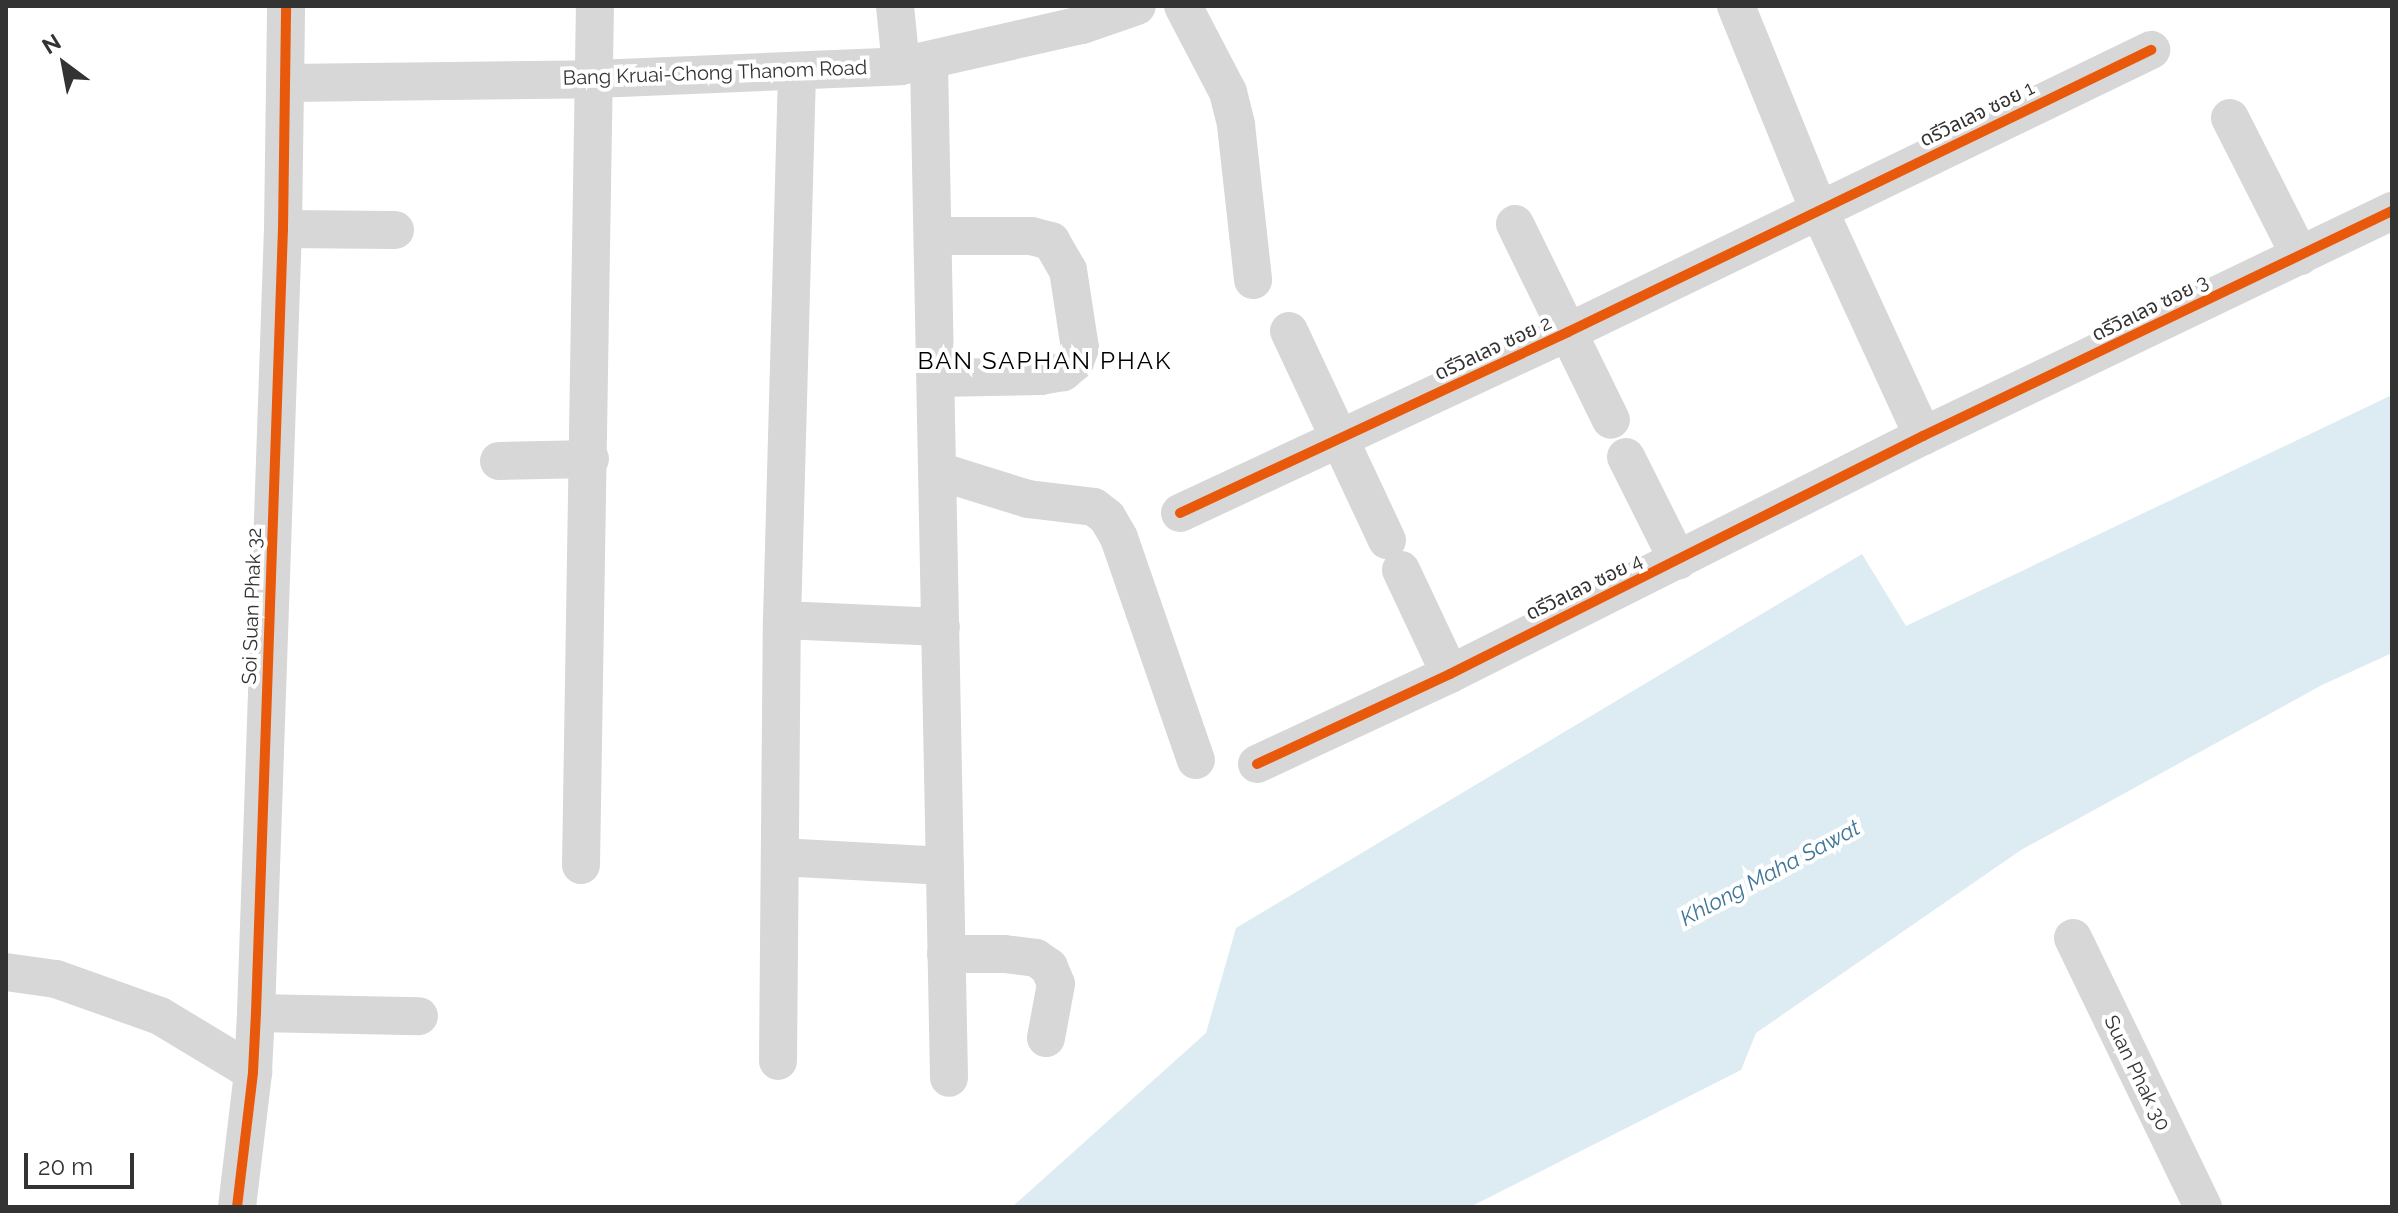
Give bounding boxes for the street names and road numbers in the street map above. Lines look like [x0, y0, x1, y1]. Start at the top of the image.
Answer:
street label: Bang Kruai-Chong Thanom Road [562, 56, 868, 90]
street label: ดรีวิลเลจ ซอย 1 [1916, 76, 2038, 152]
street label: ดรีวิลเลจ ซอย 3 [2088, 269, 2212, 347]
street label: ดรีวิลเลจ ซอย 2 [1431, 310, 1555, 386]
street label: Soi Suan Phak 32 [237, 527, 267, 685]
street label: ดรีวิลเลจ ซอย 4 [1522, 548, 1646, 626]
street label: Suan Phak 30 [2099, 1011, 2175, 1135]

